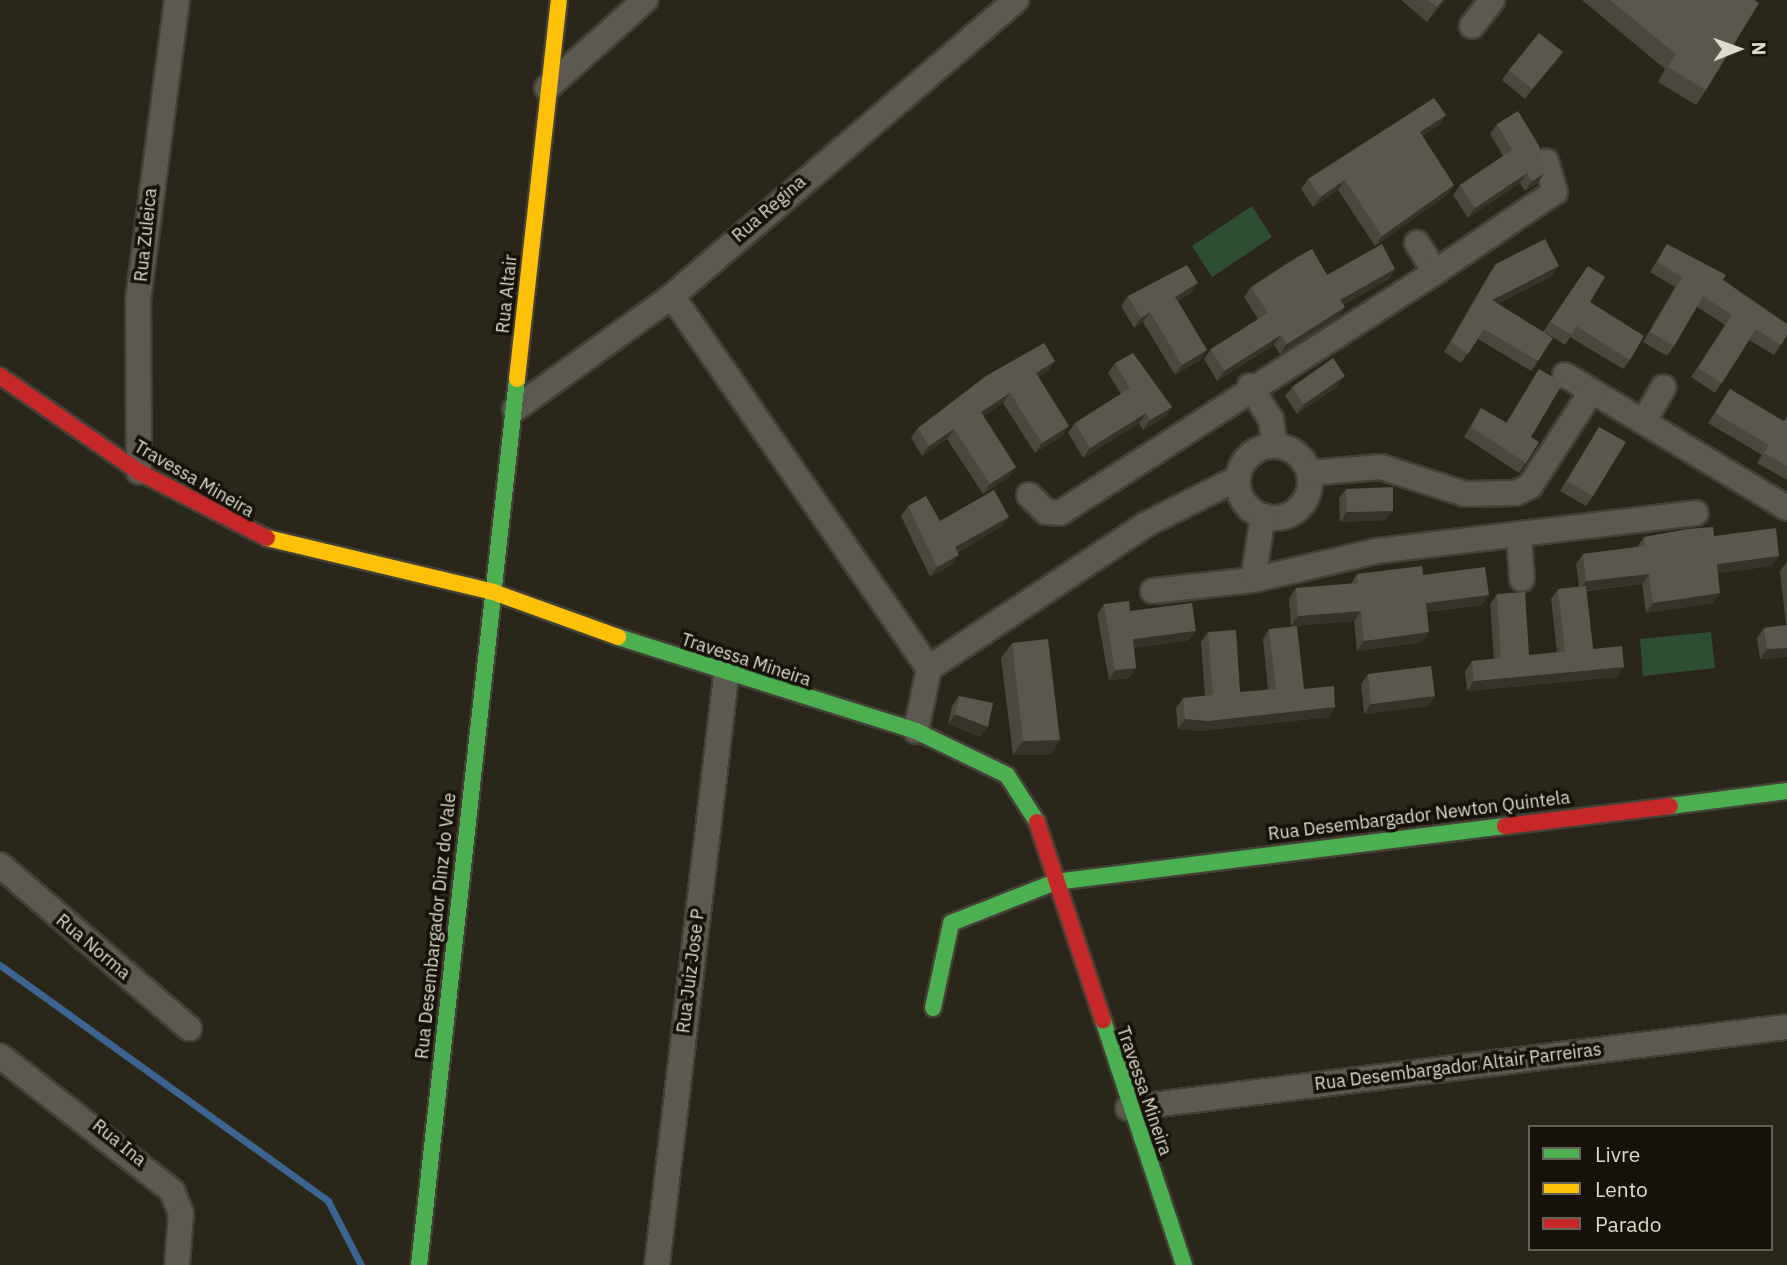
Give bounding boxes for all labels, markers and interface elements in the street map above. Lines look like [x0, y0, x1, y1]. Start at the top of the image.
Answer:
north arrow [1703, 14, 1773, 84]
text: N [1747, 42, 1771, 56]
street label: Rua Regina [728, 171, 810, 247]
street label: Rua Zuleica [130, 187, 162, 283]
street label: Rua Altair [492, 254, 522, 334]
street label: Travessa Mineira [130, 436, 258, 522]
street label: Travessa Mineira [678, 629, 814, 691]
street label: Rua Desembargador Newton Quintela [1267, 787, 1571, 845]
street label: Rua Desembargador Dinz do Vale [411, 792, 461, 1060]
street label: Rua Juiz Jose P [673, 908, 709, 1034]
street label: Rua Norma [51, 910, 135, 984]
street label: Travessa Mineira [1112, 1024, 1176, 1158]
street label: Rua Desembargador Altair Parreiras [1313, 1039, 1603, 1095]
street label: Rua Ina [88, 1115, 150, 1171]
legend [1528, 1125, 1773, 1251]
text: Livre [1595, 1140, 1640, 1168]
text: Lento [1595, 1175, 1648, 1203]
text: Parado [1595, 1210, 1662, 1238]

